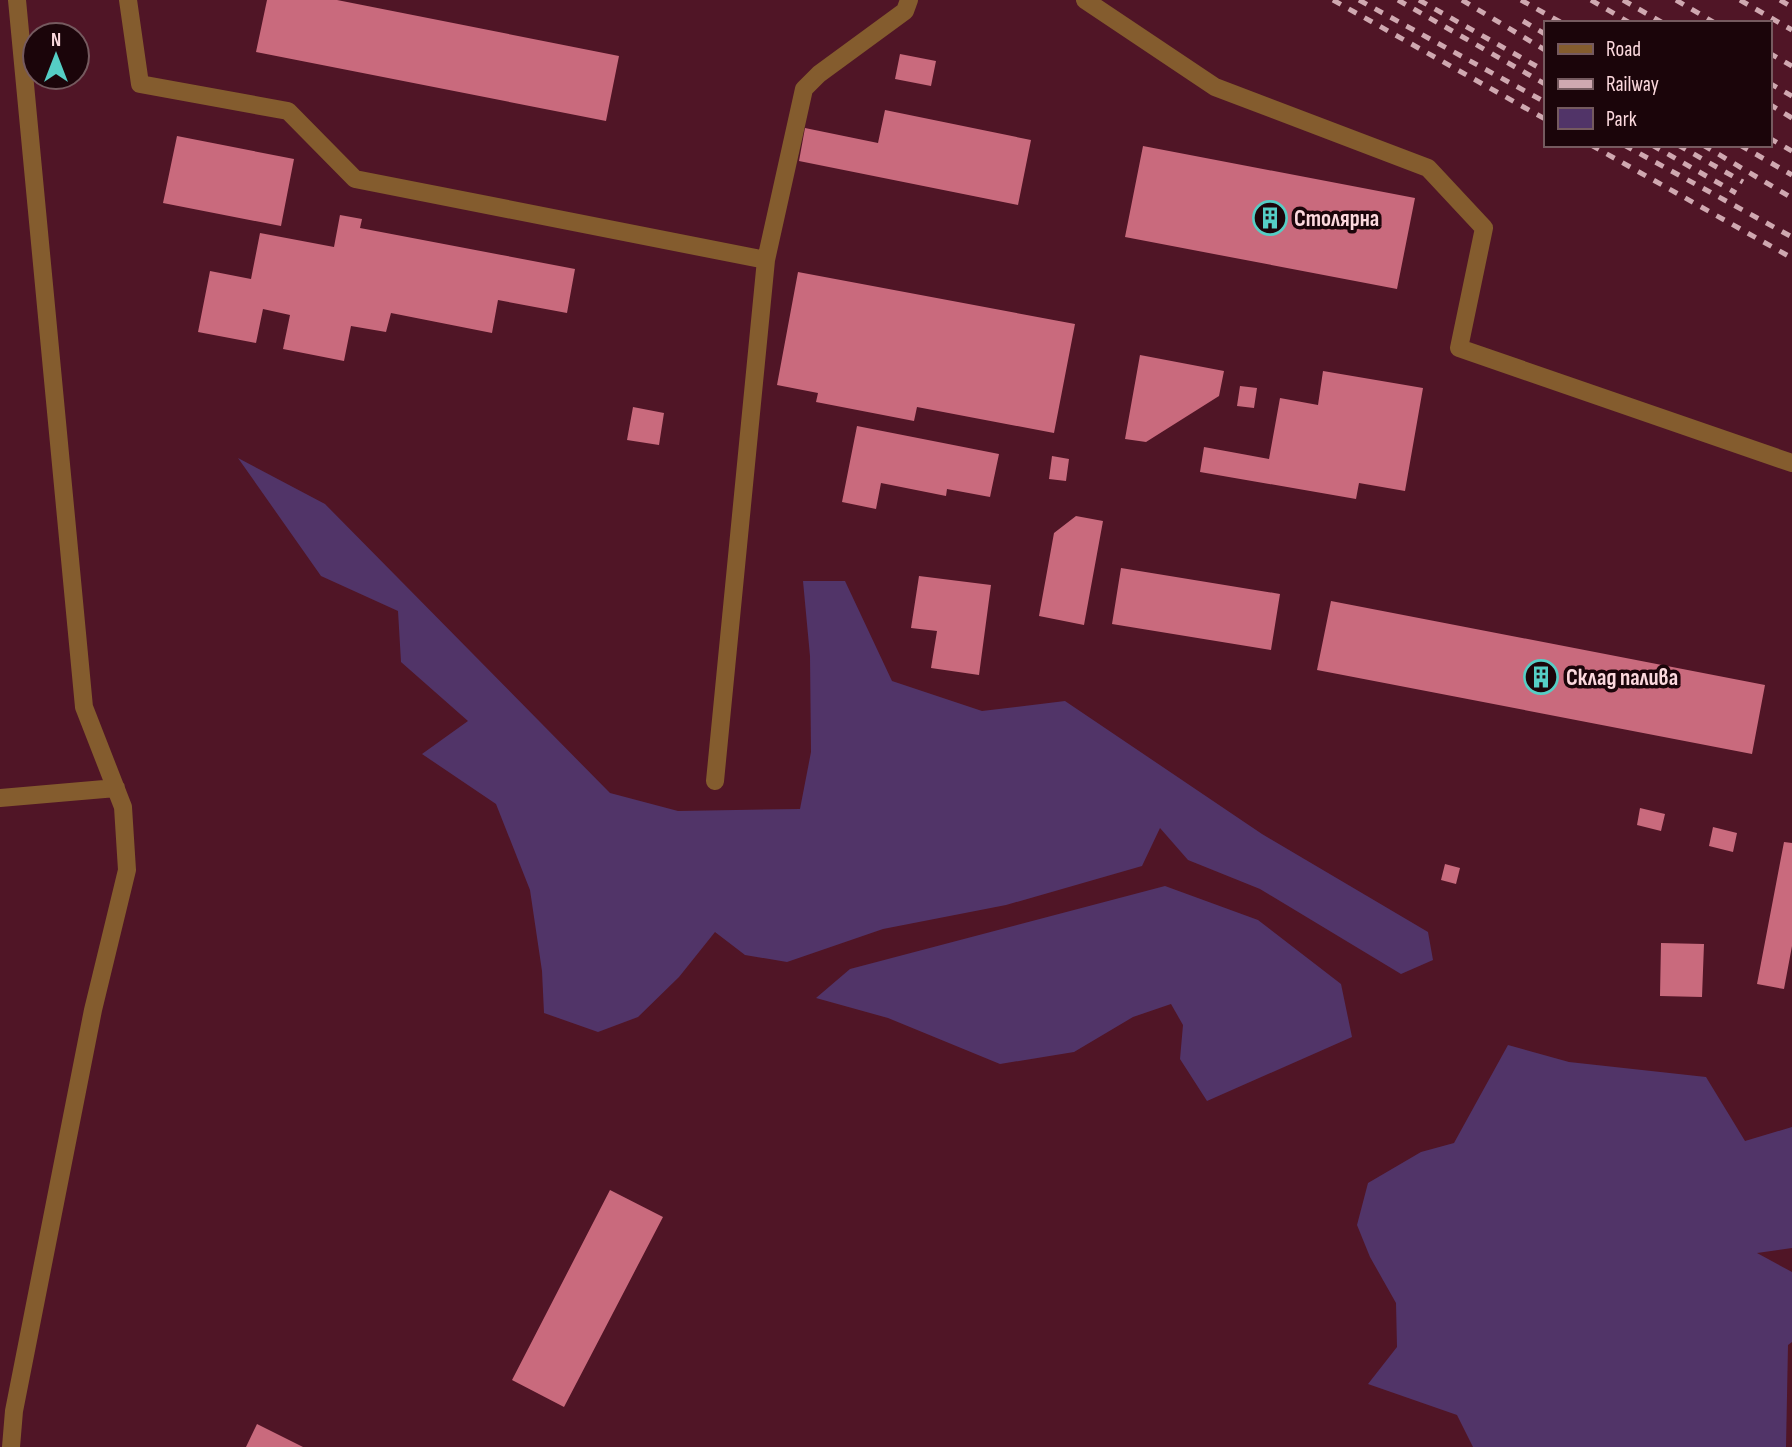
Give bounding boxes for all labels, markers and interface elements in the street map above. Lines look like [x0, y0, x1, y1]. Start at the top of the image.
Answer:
north arrow [21, 21, 91, 91]
legend [1544, 21, 1771, 147]
text: N [51, 29, 61, 52]
text: Road [1606, 37, 1641, 62]
text: Railway [1606, 72, 1659, 97]
text: Park [1606, 107, 1637, 132]
building icon: Столярна [1251, 199, 1289, 237]
place label: Столярна [1294, 205, 1379, 233]
building icon: Склад палива [1522, 658, 1560, 696]
place label: Склад палива [1566, 664, 1678, 692]

